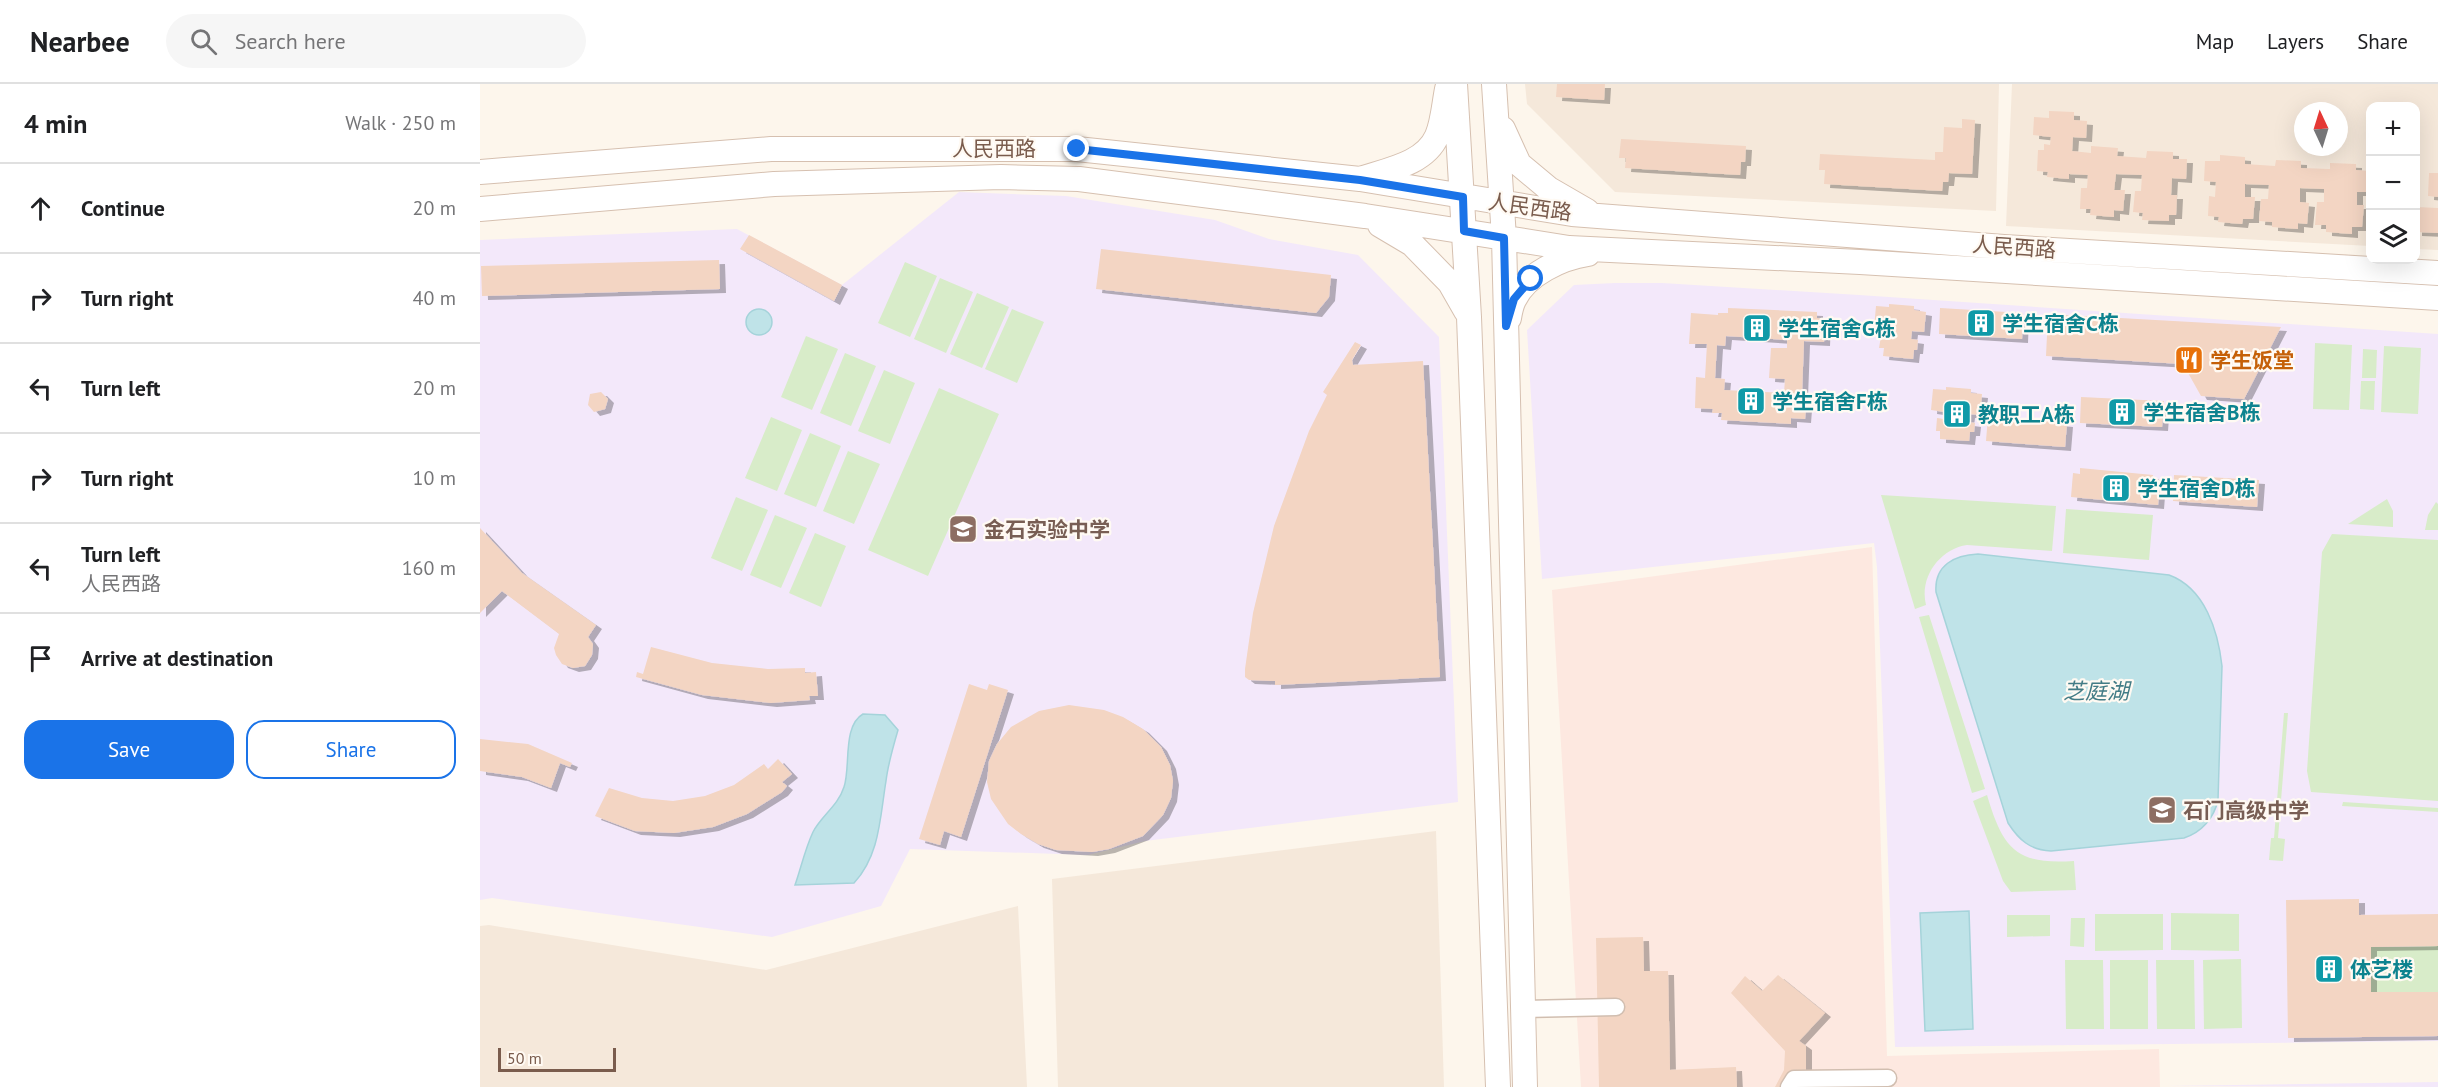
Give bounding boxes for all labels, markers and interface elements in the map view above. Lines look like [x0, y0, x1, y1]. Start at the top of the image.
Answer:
search box [166, 14, 586, 68]
text: Nearbee [30, 23, 130, 60]
icon: search [187, 25, 220, 58]
text: Search here [235, 27, 346, 55]
text: Map [2196, 28, 2234, 55]
text: Layers [2267, 28, 2324, 55]
text: Share [2357, 28, 2408, 55]
north arrow [2294, 102, 2348, 156]
map controls [2366, 102, 2420, 264]
button: + [2366, 102, 2420, 156]
text: 4 min [24, 107, 87, 140]
text: Walk · 250 m [345, 110, 456, 136]
street label: 人民西路 [952, 135, 1036, 162]
route end [1063, 135, 1089, 161]
button: − [2366, 156, 2420, 210]
street label: 人民西路 [1487, 188, 1573, 226]
icon: ahead [24, 192, 57, 225]
text: Continue [81, 194, 165, 222]
text: 20 m [413, 195, 456, 221]
button: layers [2366, 210, 2420, 264]
street label: 人民西路 [1971, 231, 2057, 263]
route start [1517, 265, 1543, 291]
icon: right [24, 282, 57, 315]
text: Turn right [81, 284, 173, 312]
text: 40 m [413, 285, 456, 311]
building icon: 学生宿舍C栋 [1965, 307, 1997, 339]
place label: 学生宿舍C栋 [2002, 310, 2119, 337]
building icon: 学生宿舍G栋 [1741, 312, 1773, 344]
place label: 学生宿舍G栋 [1778, 315, 1896, 342]
restaurant icon: 学生饭堂 [2173, 344, 2205, 376]
place label: 学生饭堂 [2210, 347, 2294, 374]
icon: left [24, 372, 57, 405]
text: Turn left [81, 374, 161, 402]
text: 20 m [413, 375, 456, 401]
building icon: 学生宿舍F栋 [1735, 385, 1767, 417]
place label: 学生宿舍F栋 [1772, 388, 1888, 415]
building icon: 学生宿舍B栋 [2106, 396, 2138, 428]
building icon: 教职工A栋 [1941, 398, 1973, 430]
place label: 学生宿舍B栋 [2143, 399, 2260, 426]
place label: 教职工A栋 [1978, 401, 2075, 428]
icon: right [24, 462, 57, 495]
text: Turn right [81, 464, 173, 492]
text: 10 m [413, 465, 456, 491]
building icon: 学生宿舍D栋 [2100, 472, 2132, 504]
place label: 学生宿舍D栋 [2137, 475, 2256, 502]
school or university icon: 金石实验中学 [947, 513, 979, 545]
place label: 金石实验中学 [984, 516, 1110, 543]
text: Turn left [81, 540, 161, 568]
icon: left [24, 552, 57, 585]
text: 160 m [402, 555, 456, 581]
text: 人民西路 [81, 571, 161, 597]
icon: arrive [24, 642, 57, 675]
text: Arrive at destination [81, 644, 273, 672]
water label: 芝庭湖 [2063, 677, 2132, 705]
button: Save [24, 720, 234, 779]
button: Share [246, 720, 456, 779]
school or university icon: 石门高级中学 [2146, 794, 2178, 826]
place label: 石门高级中学 [2183, 797, 2309, 824]
building icon: 体艺楼 [2313, 953, 2345, 985]
place label: 体艺楼 [2350, 956, 2413, 983]
scale bar [498, 1045, 616, 1072]
text: 50 m [507, 1048, 542, 1068]

